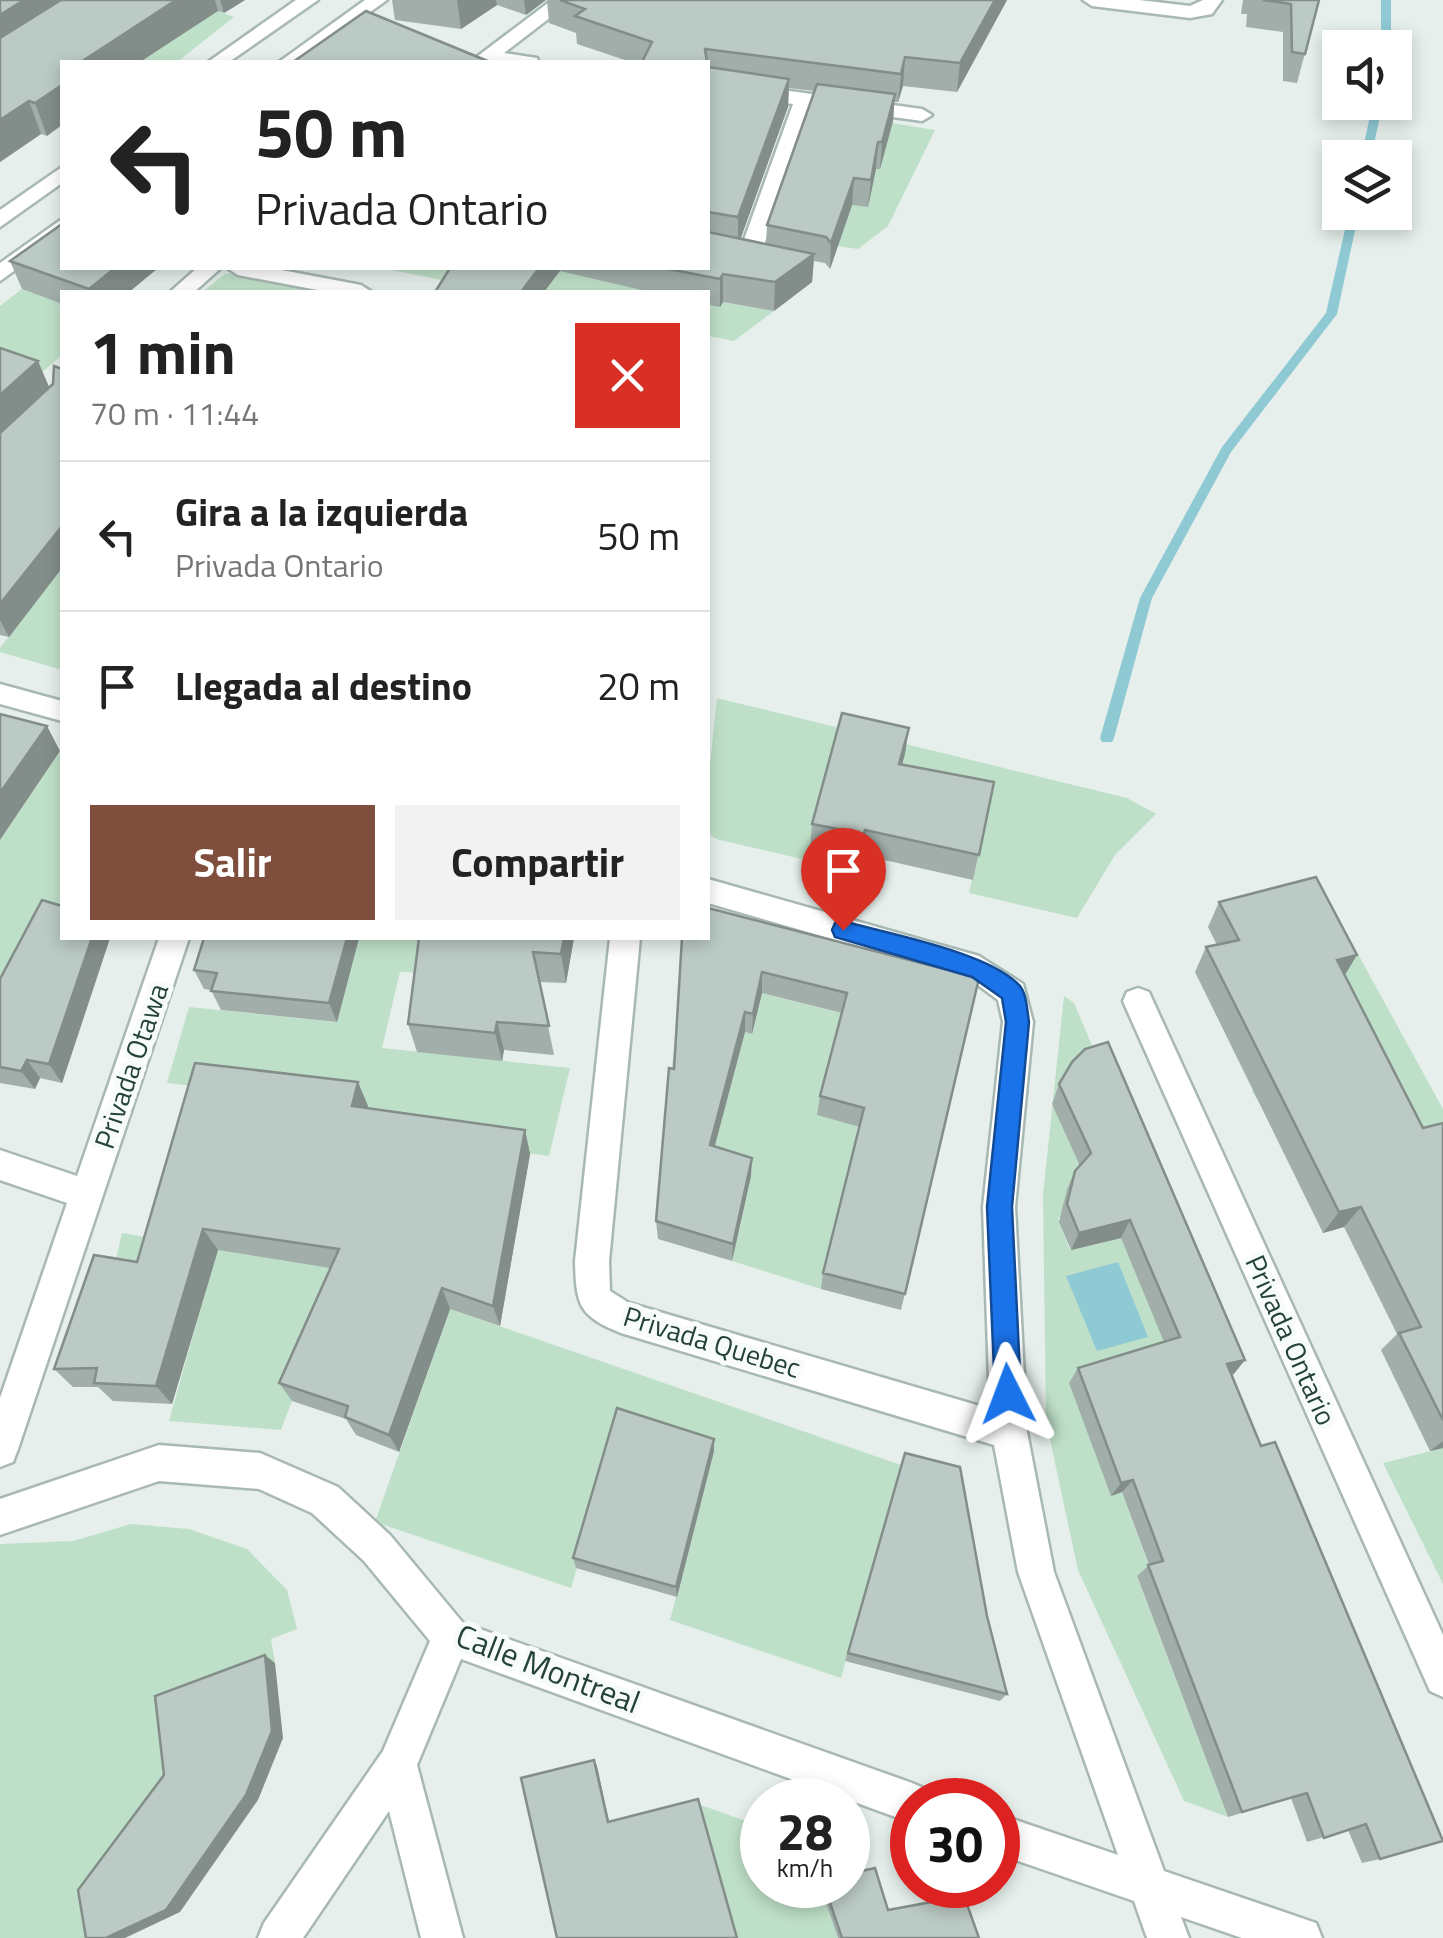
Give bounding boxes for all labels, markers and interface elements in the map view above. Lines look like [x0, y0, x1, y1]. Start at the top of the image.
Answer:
map controls [1322, 30, 1412, 230]
button: sound [1322, 30, 1412, 120]
text: 50 m [255, 78, 408, 184]
icon: left [90, 100, 220, 230]
button: layers [1322, 140, 1412, 230]
text: Privada Ontario [255, 174, 548, 242]
text: 1 min [90, 306, 236, 397]
button: close [575, 323, 680, 428]
text: 70 m · 11:44 [90, 389, 259, 437]
text: Gira a la izquierda [175, 483, 468, 541]
text: 50 m [597, 507, 680, 565]
icon: left [90, 509, 145, 564]
text: Privada Ontario [175, 541, 384, 589]
text: Llegada al destino [175, 657, 472, 715]
text: 20 m [597, 657, 680, 715]
icon: arrive [90, 659, 145, 714]
button: Salir [90, 805, 375, 920]
button: Compartir [395, 805, 680, 920]
pin [801, 828, 886, 931]
icon: arrive [816, 843, 871, 898]
street label: Privada Otawa [82, 977, 179, 1154]
street label: Privada Ontario [1235, 1248, 1348, 1432]
street label: Privada Quebec [618, 1294, 806, 1389]
position arrow [956, 1342, 1060, 1446]
street label: Calle Montreal [449, 1611, 647, 1725]
speed limit sign: 30 [890, 1778, 1020, 1908]
text: 28 [777, 1793, 833, 1869]
text: km/h [777, 1849, 833, 1887]

